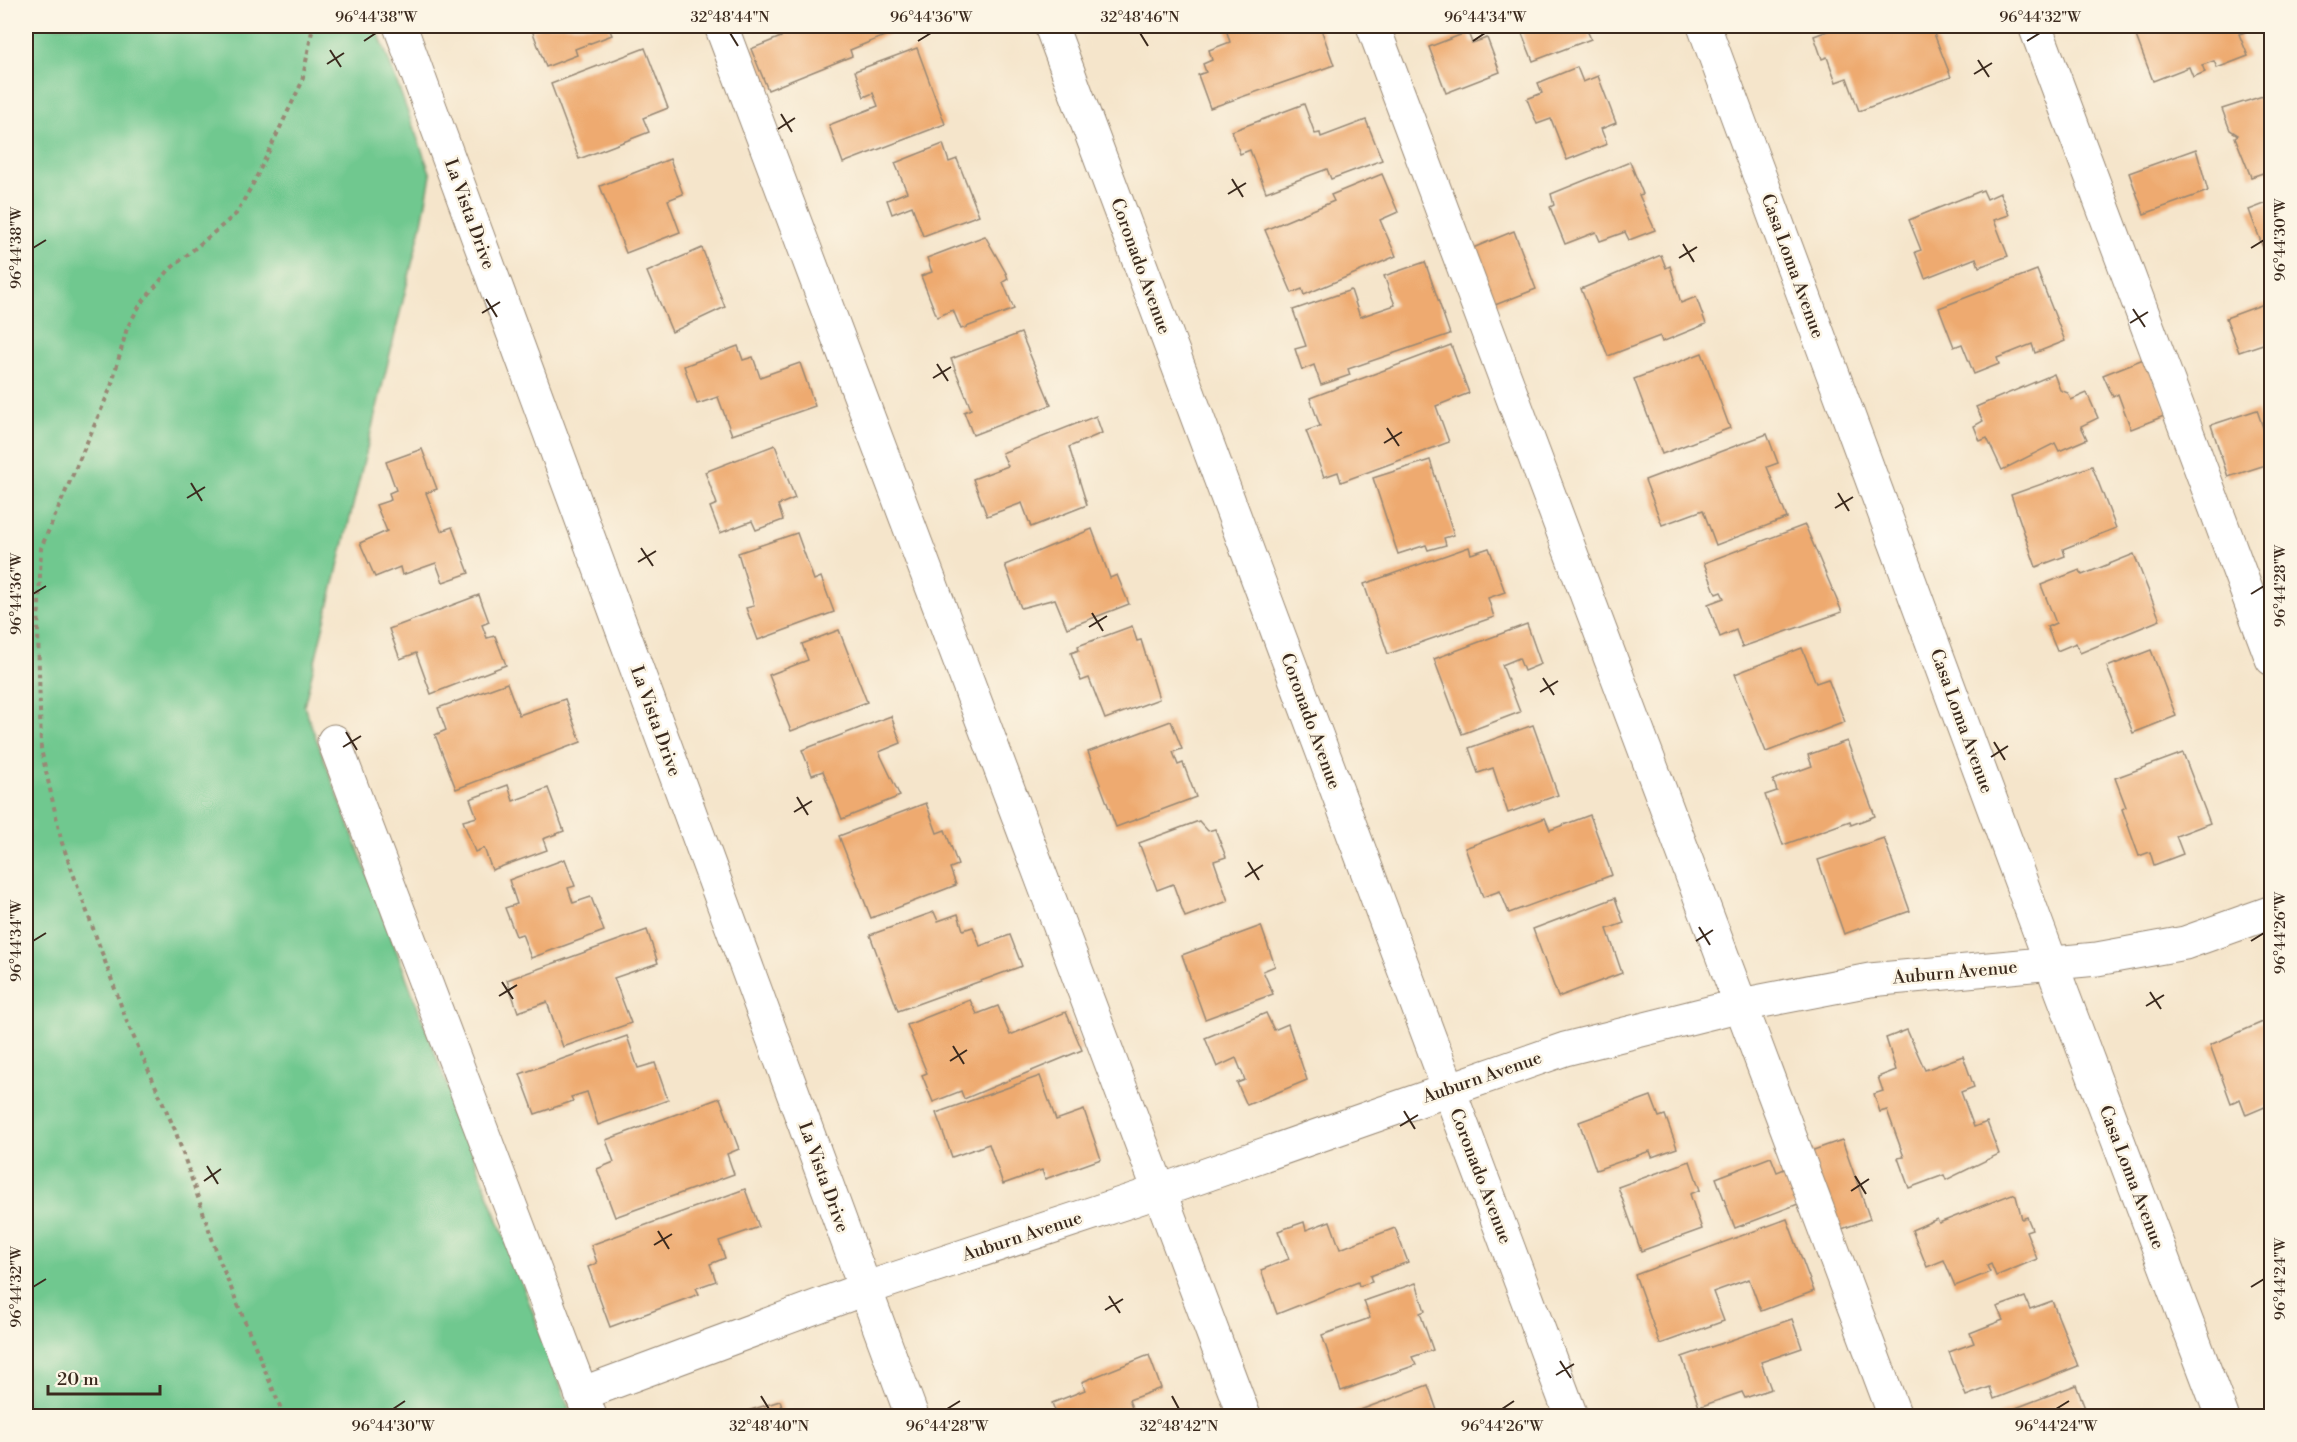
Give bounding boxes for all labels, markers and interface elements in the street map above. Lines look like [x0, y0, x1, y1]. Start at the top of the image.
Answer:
text: 96°44'38"W [335, 8, 417, 27]
text: 32°48'44"N [691, 8, 770, 27]
text: 96°44'36"W [890, 8, 972, 27]
text: 32°48'46"N [1101, 8, 1179, 27]
text: 96°44'34"W [1444, 8, 1526, 27]
text: 96°44'32"W [1999, 8, 2081, 27]
street label: La Vista Drive [439, 156, 500, 273]
street label: Casa Loma Avenue [1756, 191, 1829, 342]
street label: Coronado Avenue [1105, 195, 1176, 337]
text: 96°44'30"W [2271, 198, 2290, 281]
text: 96°44'38"W [7, 207, 26, 289]
text: 96°44'28"W [2271, 544, 2290, 627]
text: 96°44'36"W [7, 553, 26, 635]
street label: Casa Loma Avenue [1925, 646, 1998, 797]
street label: Coronado Avenue [1275, 650, 1346, 792]
street label: La Vista Drive [625, 663, 686, 780]
text: 96°44'26"W [2271, 891, 2290, 974]
text: 96°44'34"W [7, 900, 26, 982]
street label: Auburn Avenue [1891, 956, 2018, 989]
street label: Auburn Avenue [1418, 1046, 1545, 1109]
street label: Casa Loma Avenue [2094, 1102, 2170, 1252]
street label: Coronado Avenue [1444, 1105, 1517, 1247]
street label: La Vista Drive [793, 1119, 854, 1236]
street label: Auburn Avenue [958, 1206, 1085, 1267]
text: 96°44'24"W [2271, 1237, 2290, 1320]
text: 96°44'32"W [7, 1246, 26, 1328]
scale bar [48, 1358, 160, 1396]
text: 20 m [57, 1368, 99, 1391]
text: 96°44'30"W [352, 1417, 435, 1436]
text: 32°48'40"N [729, 1417, 809, 1436]
text: 96°44'28"W [906, 1417, 989, 1436]
text: 32°48'42"N [1140, 1417, 1218, 1436]
text: 96°44'26"W [1461, 1417, 1544, 1436]
text: 96°44'24"W [2015, 1417, 2098, 1436]

